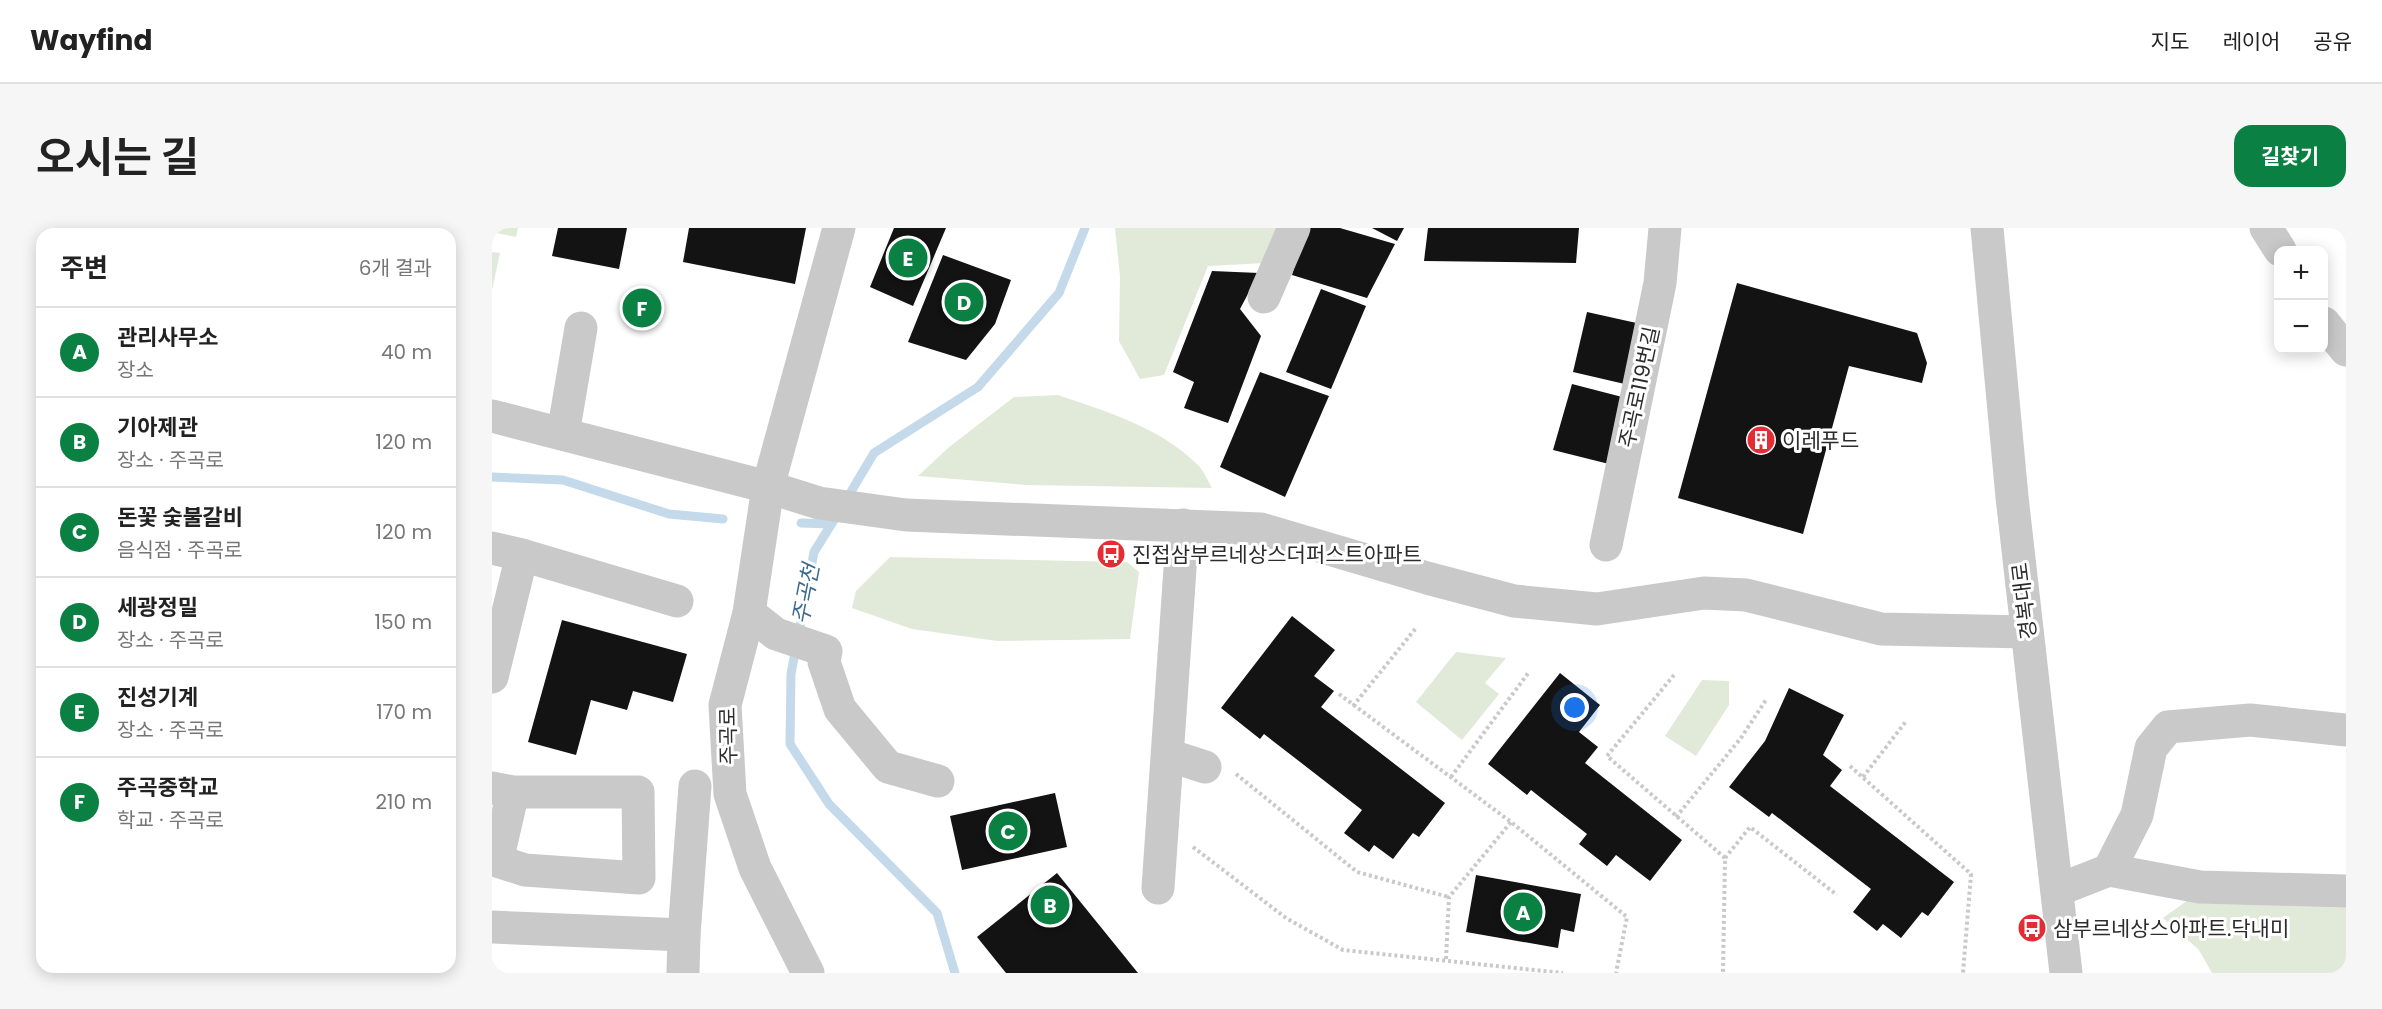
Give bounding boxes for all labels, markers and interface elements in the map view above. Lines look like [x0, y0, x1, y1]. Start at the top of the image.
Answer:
text: Wayfind [30, 21, 152, 60]
text: 지도 [2151, 27, 2189, 56]
text: 레이어 [2222, 27, 2280, 56]
text: 공유 [2313, 27, 2352, 56]
button: 길찾기 [2234, 125, 2346, 187]
text: 오시는 길 [36, 128, 199, 187]
pin: E [888, 236, 928, 280]
map controls [2274, 246, 2328, 354]
button: + [2274, 246, 2328, 300]
text: 주변 [60, 250, 108, 286]
text: 6개 결과 [359, 254, 432, 282]
pin: D [944, 280, 984, 325]
pin: F [622, 286, 662, 331]
button: − [2274, 300, 2328, 354]
text: 관리사무소 [117, 322, 218, 353]
street label: 주곡로119번길 [1612, 324, 1666, 450]
text: A [72, 338, 87, 366]
text: 40 m [381, 338, 432, 366]
text: 장소 [117, 356, 154, 384]
text: 기아제관 [117, 412, 198, 443]
building icon: 이레푸드 [1745, 424, 1777, 456]
place label: 이레푸드 [1782, 426, 1859, 455]
text: B [73, 428, 86, 456]
text: 120 m [376, 428, 432, 456]
text: 장소 · 주곡로 [117, 446, 224, 474]
text: 돈꽃 숯불갈비 [117, 502, 243, 533]
text: C [72, 518, 87, 546]
text: 120 m [376, 518, 432, 546]
text: 음식점 · 주곡로 [117, 536, 242, 564]
bus stop icon: 진접삼부르네상스더퍼스트아파트 [1095, 538, 1127, 570]
place label: 진접삼부르네상스더퍼스트아파트 [1132, 540, 1422, 569]
water label: 주곡천 [785, 559, 828, 627]
street label: 경복대로 [2005, 561, 2043, 641]
text: 세광정밀 [117, 592, 198, 623]
text: D [72, 608, 87, 636]
text: 150 m [375, 608, 432, 636]
text: 장소 · 주곡로 [117, 626, 224, 654]
text: 진성기계 [117, 682, 198, 713]
your location [1560, 693, 1589, 722]
text: E [74, 698, 85, 726]
text: 170 m [376, 698, 432, 726]
street label: 주곡로 [713, 707, 743, 765]
text: 장소 · 주곡로 [117, 716, 224, 744]
text: 주곡중학교 [117, 772, 218, 803]
text: F [74, 788, 85, 816]
text: 210 m [376, 788, 432, 816]
text: 학교 · 주곡로 [117, 806, 224, 834]
pin: C [988, 808, 1028, 854]
pin: B [1030, 882, 1070, 928]
pin: A [1504, 890, 1542, 934]
bus stop icon: 삼부르네상스아파트.닥내미 [2016, 912, 2048, 944]
place label: 삼부르네상스아파트.닥내미 [2053, 914, 2289, 943]

